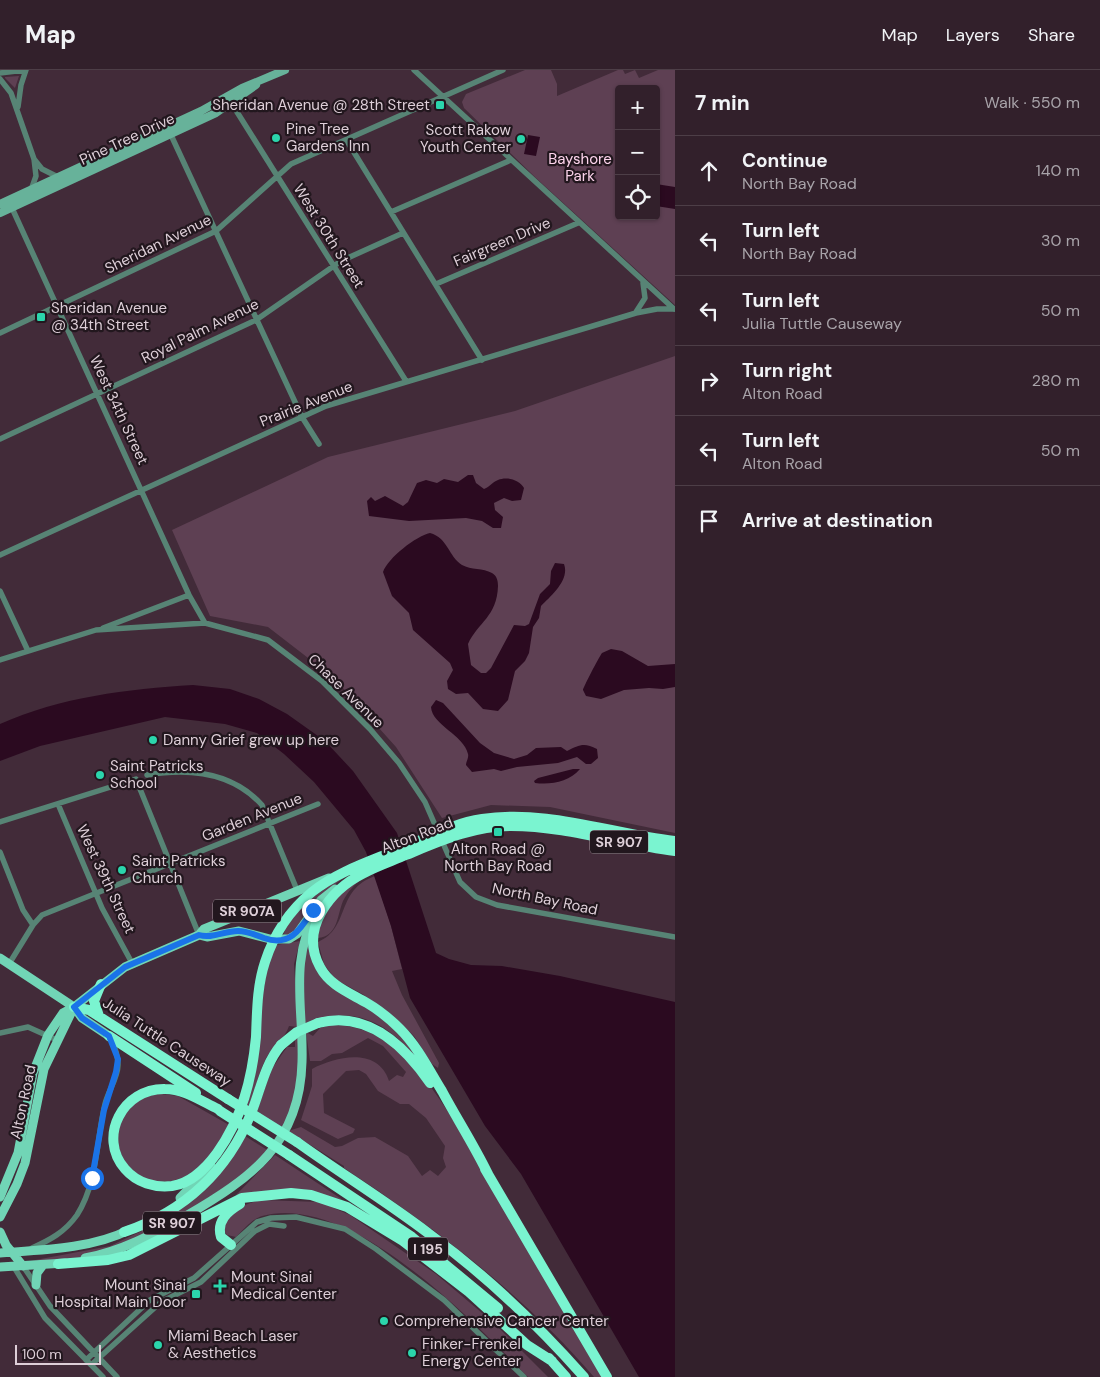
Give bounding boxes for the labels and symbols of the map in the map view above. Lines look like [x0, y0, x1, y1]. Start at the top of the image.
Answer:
place label: Sheridan Avenue @ 28th Street [212, 95, 430, 115]
marker: Sheridan Avenue @ 28th Street [434, 99, 446, 111]
street label: Pine Tree Drive [76, 108, 178, 170]
place label: Pine Tree Gardens Inn [286, 119, 370, 156]
place label: Scott Rakow Youth Center [420, 120, 512, 157]
marker: Pine Tree Gardens Inn [270, 132, 282, 144]
marker: Scott Rakow Youth Center [515, 133, 527, 145]
park label: Bayshore Park [548, 149, 612, 186]
street label: West 30th Street [289, 180, 369, 292]
street label: Sheridan Avenue [101, 210, 215, 278]
street label: Fairgreen Drive [450, 213, 554, 271]
street label: Royal Palm Avenue [138, 294, 262, 368]
place label: Sheridan Avenue @ 34th Street [51, 298, 167, 335]
marker: Sheridan Avenue @ 34th Street [35, 311, 47, 323]
street label: West 34th Street [85, 352, 153, 468]
street label: Prairie Avenue [257, 376, 355, 432]
street label: Chase Avenue [304, 650, 388, 732]
place label: Danny Grief grew up here [163, 730, 339, 750]
marker: Danny Grief grew up here [147, 734, 159, 746]
place label: Saint Patricks School [110, 756, 204, 793]
marker: Saint Patricks School [94, 769, 106, 781]
street label: Garden Avenue [199, 788, 305, 846]
street label: Alton Road [378, 812, 456, 858]
street label: West 39th Street [72, 821, 140, 937]
marker: Alton Road @ North Bay Road [492, 826, 504, 838]
road number: SR 907 [590, 830, 648, 854]
place label: Alton Road @ North Bay Road [444, 839, 552, 876]
place label: Saint Patricks Church [132, 851, 226, 888]
marker: Saint Patricks Church [116, 864, 128, 876]
street label: North Bay Road [490, 878, 600, 920]
road number: SR 907A [213, 899, 281, 922]
route end [302, 899, 325, 922]
street label: Julia Tuttle Causeway [99, 993, 236, 1092]
street label: Alton Road [5, 1063, 41, 1141]
route start [81, 1167, 104, 1190]
road number: SR 907 [143, 1212, 201, 1234]
road number: I 195 [408, 1238, 448, 1260]
place label: Mount Sinai Medical Center [231, 1267, 337, 1304]
place label: Mount Sinai Hospital Main Door [54, 1275, 186, 1312]
marker: Mount Sinai Medical Center [213, 1279, 227, 1293]
marker: Mount Sinai Hospital Main Door [190, 1288, 202, 1300]
place label: Comprehensive Cancer Center [394, 1311, 609, 1331]
marker: Comprehensive Cancer Center [378, 1315, 390, 1327]
place label: Miami Beach Laser & Aesthetics [168, 1326, 298, 1363]
place label: Finker-Frenkel Energy Center [422, 1334, 522, 1371]
marker: Miami Beach Laser & Aesthetics [152, 1339, 164, 1351]
scale bar [15, 1342, 101, 1365]
marker: Finker-Frenkel Energy Center [406, 1347, 418, 1359]

